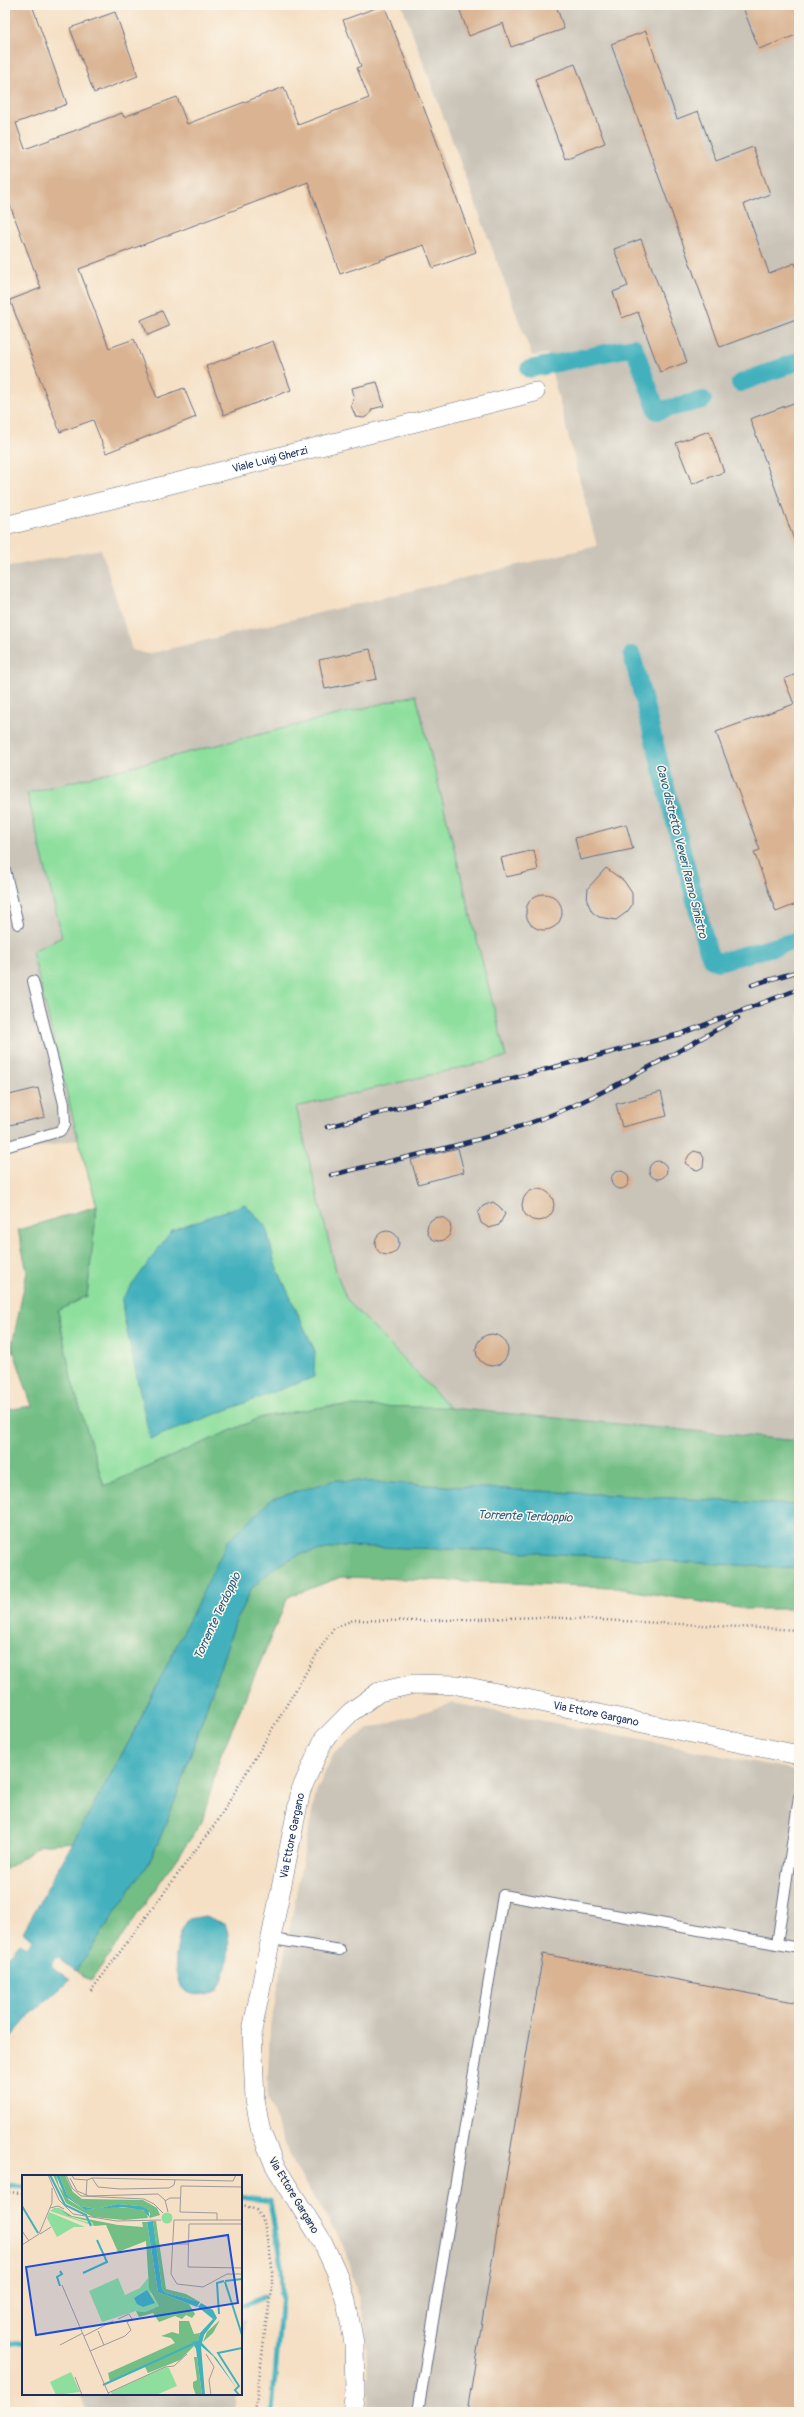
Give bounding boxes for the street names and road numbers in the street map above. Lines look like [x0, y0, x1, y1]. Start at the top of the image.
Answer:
street label: Viale Luigi Gherzi [231, 444, 309, 475]
street label: Via Ettore Gargano [552, 1699, 640, 1729]
street label: Via Ettore Gargano [277, 1792, 307, 1880]
street label: Via Ettore Gargano [266, 2155, 322, 2236]

